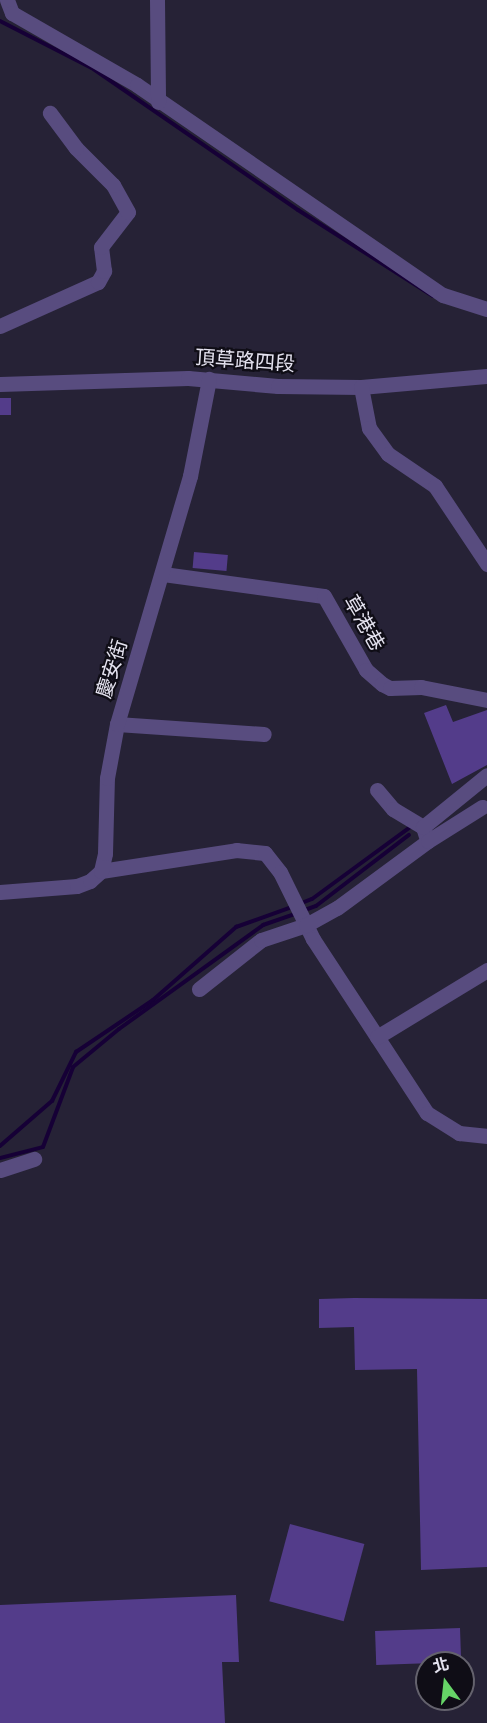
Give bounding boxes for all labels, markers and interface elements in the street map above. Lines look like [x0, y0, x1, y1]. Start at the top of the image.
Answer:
street label: 頂草路四段 [194, 346, 296, 376]
street label: 草港巷 [339, 591, 389, 655]
street label: 慶安街 [92, 637, 132, 701]
north arrow [415, 1651, 475, 1711]
text: 北 [430, 1652, 451, 1678]

